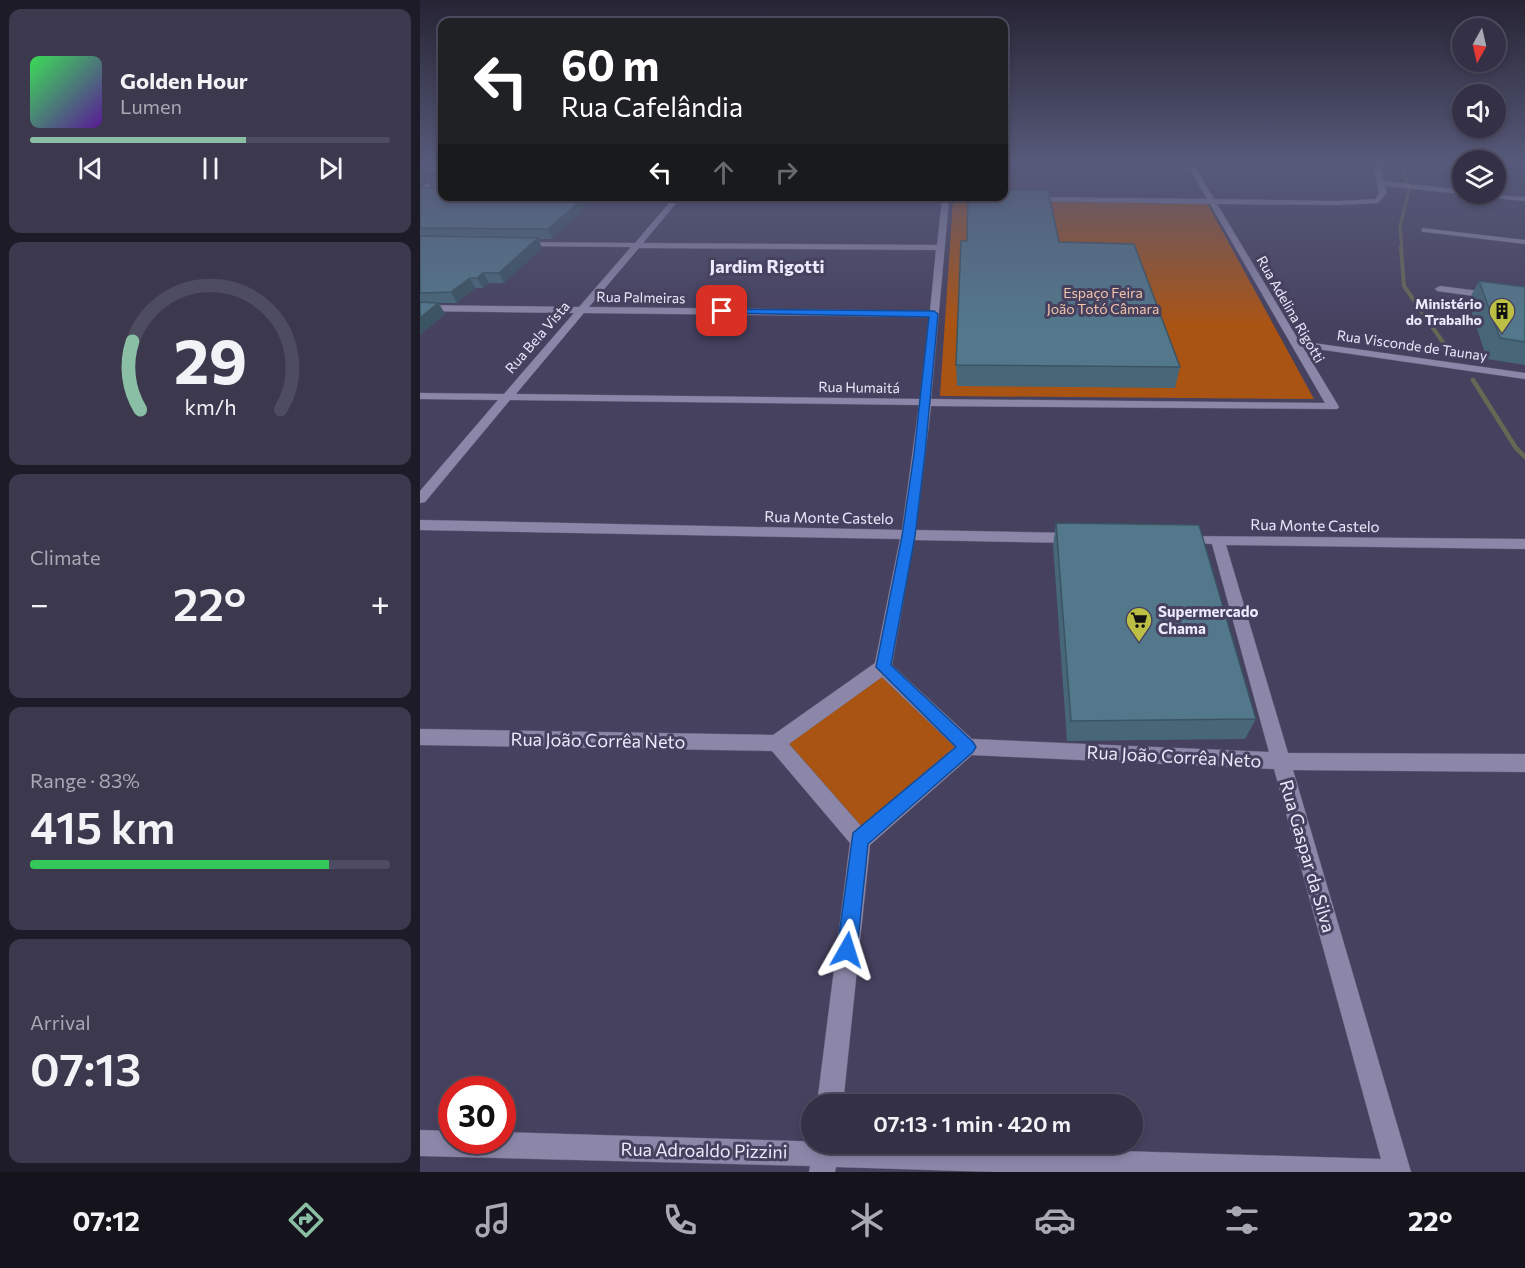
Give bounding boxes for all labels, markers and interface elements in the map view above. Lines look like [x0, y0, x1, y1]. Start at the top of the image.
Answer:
north arrow [1452, 18, 1506, 72]
map controls [1452, 18, 1506, 204]
text: 60 m [561, 38, 660, 90]
icon: left [462, 42, 540, 120]
text: Golden Hour [120, 67, 248, 94]
button: sound [1452, 84, 1506, 138]
text: Rua Cafelândia [561, 90, 743, 123]
text: Lumen [120, 94, 182, 118]
button: layers [1452, 150, 1506, 204]
icon: previous [74, 152, 107, 185]
icon: pause [194, 152, 227, 185]
icon: next [314, 152, 347, 185]
icon: left [644, 156, 677, 189]
icon: ahead [707, 156, 740, 189]
icon: right [770, 156, 803, 189]
street label: Rua Adelina Rigotti [1253, 252, 1329, 366]
district label: Jardim Rigotti [709, 255, 825, 277]
park label: Espaço Feira João Totó Câmara [1047, 284, 1159, 317]
pin [696, 285, 747, 336]
street label: Rua Palmeiras [596, 288, 686, 306]
icon: arrive [705, 294, 738, 327]
place label: Ministério do Trabalho [1406, 295, 1482, 328]
building icon: Ministério do Trabalho [1487, 296, 1517, 334]
street label: Rua Bela Vista [501, 298, 573, 376]
text: 29 [173, 322, 247, 398]
street label: Rua Visconde de Taunay [1336, 326, 1488, 364]
street label: Rua Humaitá [818, 378, 900, 396]
text: km/h [184, 394, 236, 420]
street label: Rua Monte Castelo [764, 507, 894, 527]
street label: Rua Monte Castelo [1250, 515, 1380, 535]
text: Climate [30, 545, 100, 569]
text: 22° [173, 575, 246, 630]
text: − [30, 582, 49, 623]
text: + [371, 582, 390, 623]
place label: Supermercado Chama [1158, 602, 1258, 637]
supermarket icon: Supermercado Chama [1124, 605, 1154, 643]
street label: Rua João Corrêa Neto [510, 727, 686, 753]
street label: Rua João Corrêa Neto [1086, 740, 1262, 772]
text: Range · 83% [30, 768, 140, 792]
street label: Rua Gaspar da Silva [1276, 777, 1340, 935]
text: 415 km [30, 798, 175, 853]
position arrow [815, 918, 879, 982]
text: Arrival [30, 1010, 91, 1034]
text: 07:13 [30, 1040, 141, 1095]
speed limit sign: 30 [438, 1076, 516, 1154]
text: 07:13 · 1 min · 420 m [873, 1110, 1071, 1137]
street label: Rua Adroaldo Pizzini [620, 1138, 788, 1162]
icon: directions [285, 1199, 327, 1241]
icon: music [472, 1199, 514, 1241]
icon: phone [659, 1199, 701, 1241]
icon: climate [846, 1199, 888, 1241]
icon: car [1034, 1199, 1076, 1241]
icon: filters [1221, 1199, 1263, 1241]
text: 07:12 [73, 1204, 140, 1237]
text: 22° [1408, 1204, 1452, 1237]

